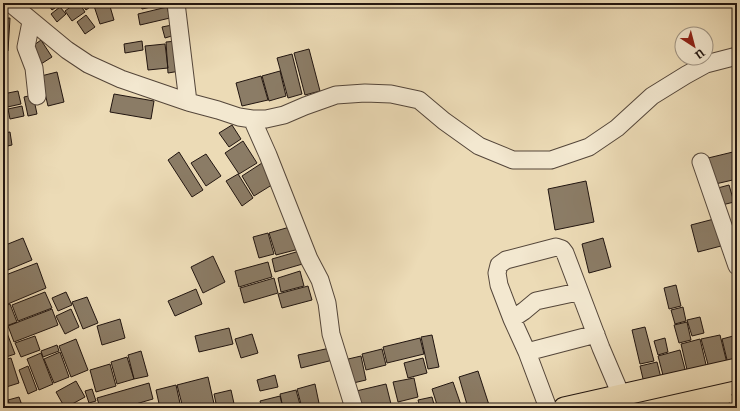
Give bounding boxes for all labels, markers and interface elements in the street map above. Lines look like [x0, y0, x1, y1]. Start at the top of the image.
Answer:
north arrow [674, 26, 714, 66]
text: U [692, 45, 708, 62]

